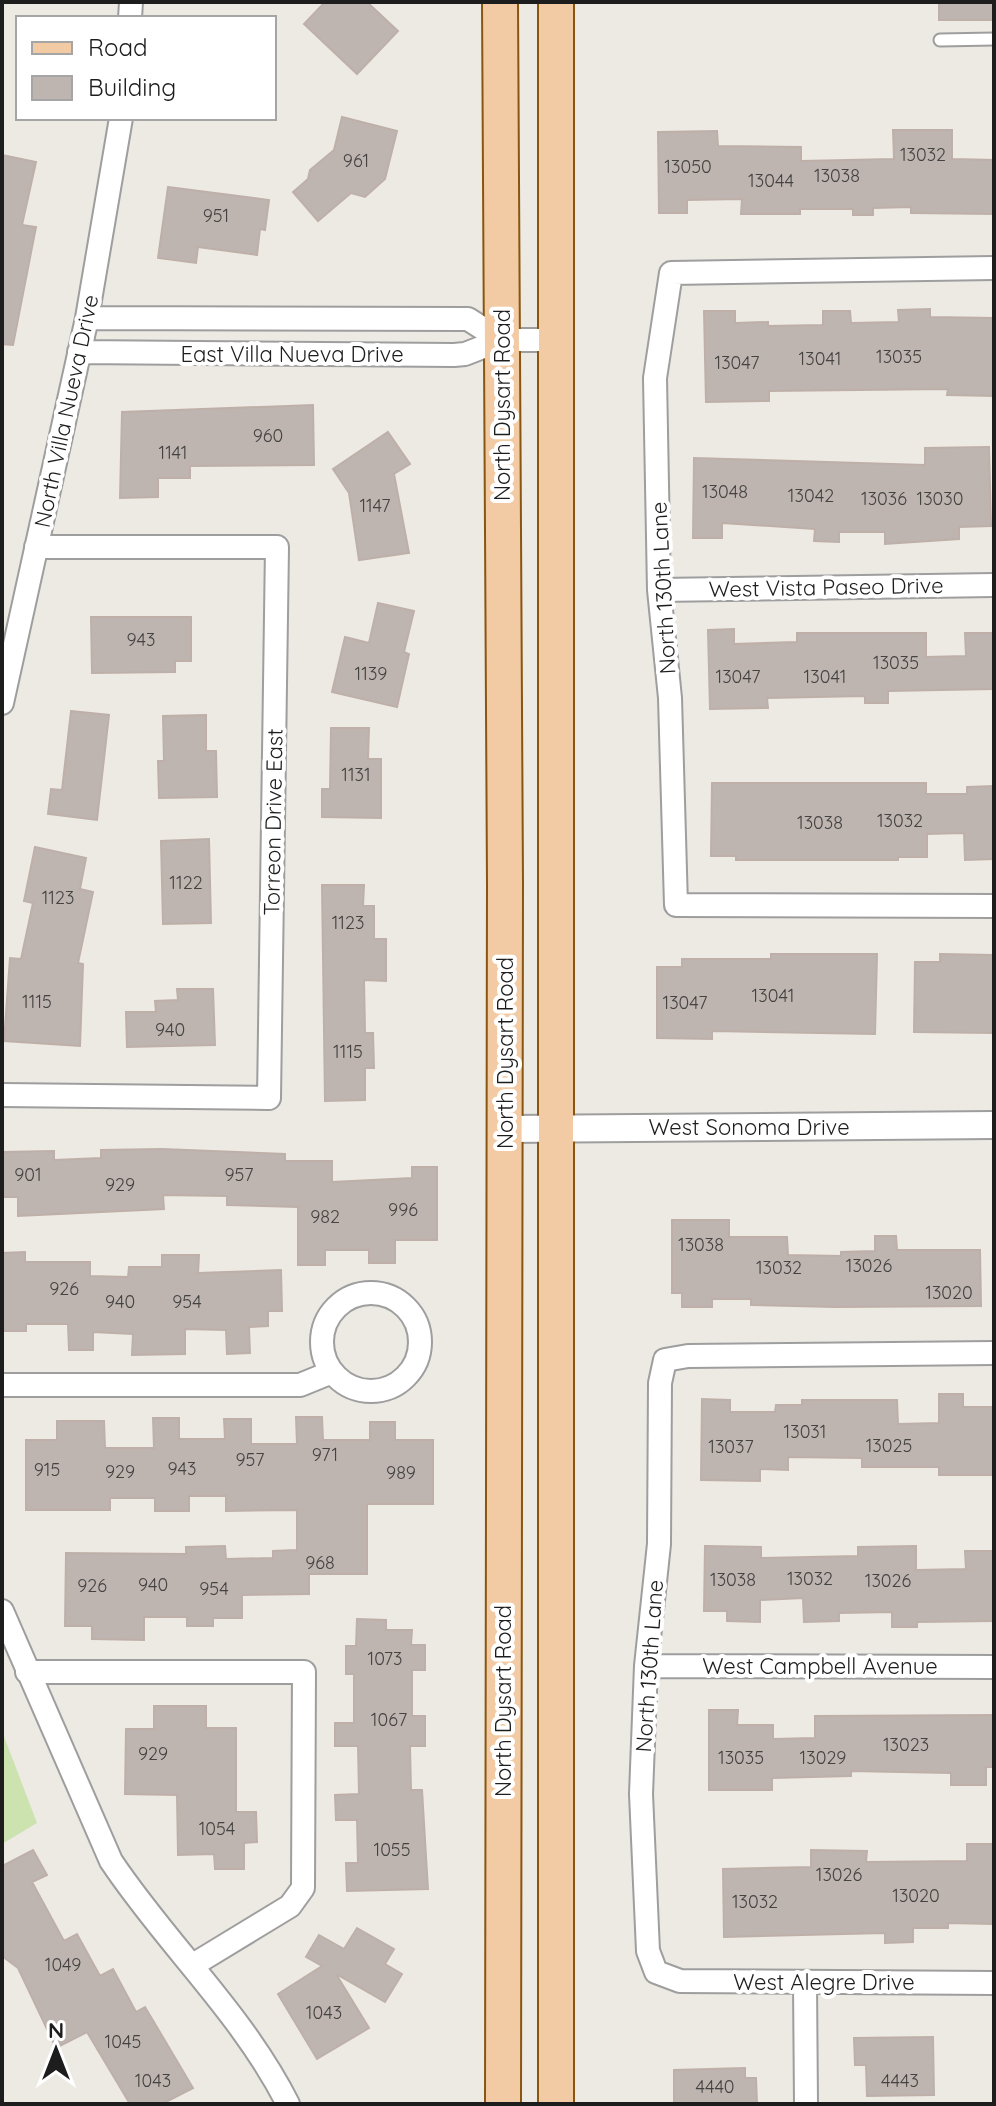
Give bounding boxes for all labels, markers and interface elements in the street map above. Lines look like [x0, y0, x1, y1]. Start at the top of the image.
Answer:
legend [16, 16, 276, 120]
text: Road [88, 32, 148, 62]
text: Building [88, 72, 176, 102]
house number: 13032 [900, 143, 946, 166]
house number: 961 [343, 149, 369, 172]
house number: 13050 [664, 155, 712, 178]
house number: 13038 [814, 164, 860, 187]
house number: 13044 [748, 169, 794, 192]
house number: 951 [203, 204, 229, 227]
street label: North Villa Nueva Drive [28, 292, 104, 530]
street label: North Dysart Road [488, 309, 516, 501]
street label: East Villa Nueva Drive [180, 340, 404, 368]
house number: 13035 [876, 345, 922, 368]
house number: 13041 [799, 347, 841, 370]
house number: 13047 [715, 351, 759, 374]
house number: 960 [253, 424, 283, 447]
house number: 1141 [158, 441, 188, 464]
house number: 13048 [702, 480, 748, 503]
house number: 13042 [788, 484, 834, 507]
house number: 13036 [861, 487, 907, 510]
house number: 13030 [917, 487, 963, 510]
house number: 1147 [359, 494, 391, 517]
street label: North 130th Lane [645, 501, 681, 675]
street label: West Vista Paseo Drive [708, 571, 944, 603]
house number: 943 [127, 628, 155, 651]
house number: 13035 [873, 651, 919, 674]
house number: 1139 [355, 662, 387, 685]
house number: 13047 [716, 665, 760, 688]
house number: 13041 [804, 665, 846, 688]
street label: Torreon Drive East [257, 728, 289, 916]
house number: 1131 [341, 763, 371, 786]
house number: 13032 [877, 809, 923, 832]
house number: 13038 [797, 811, 843, 834]
house number: 1122 [169, 871, 203, 894]
house number: 1123 [42, 886, 74, 909]
house number: 1123 [332, 911, 364, 934]
street label: North Dysart Road [491, 957, 519, 1149]
house number: 13041 [752, 984, 794, 1007]
house number: 1115 [22, 990, 52, 1013]
house number: 13047 [663, 991, 707, 1014]
house number: 940 [155, 1018, 185, 1041]
house number: 1115 [333, 1040, 363, 1063]
street label: West Sonoma Drive [648, 1113, 850, 1141]
house number: 901 [14, 1163, 42, 1186]
house number: 957 [224, 1163, 254, 1186]
house number: 929 [105, 1173, 135, 1196]
house number: 996 [388, 1198, 418, 1221]
house number: 982 [310, 1205, 340, 1228]
house number: 13038 [678, 1233, 724, 1256]
house number: 13026 [846, 1254, 893, 1277]
house number: 13032 [756, 1256, 802, 1279]
house number: 926 [49, 1277, 79, 1300]
house number: 13020 [925, 1281, 973, 1304]
house number: 940 [105, 1290, 135, 1313]
house number: 954 [172, 1290, 202, 1313]
house number: 13031 [784, 1420, 826, 1443]
house number: 13025 [866, 1434, 912, 1457]
house number: 13037 [708, 1435, 754, 1458]
house number: 971 [312, 1443, 338, 1466]
house number: 957 [235, 1448, 265, 1471]
house number: 943 [168, 1457, 196, 1480]
house number: 915 [34, 1458, 60, 1481]
house number: 929 [105, 1460, 135, 1483]
house number: 989 [386, 1461, 416, 1484]
house number: 968 [305, 1551, 335, 1574]
house number: 13032 [787, 1567, 833, 1590]
house number: 13038 [710, 1568, 756, 1591]
house number: 13026 [865, 1569, 912, 1592]
house number: 940 [138, 1573, 168, 1596]
house number: 926 [77, 1574, 107, 1597]
house number: 954 [199, 1577, 229, 1600]
street label: North 130th Lane [629, 1579, 669, 1753]
street label: North Dysart Road [489, 1605, 517, 1797]
house number: 1073 [367, 1647, 403, 1670]
street label: West Campbell Avenue [702, 1652, 938, 1680]
house number: 1067 [371, 1708, 407, 1731]
house number: 13023 [883, 1733, 929, 1756]
house number: 929 [138, 1742, 168, 1765]
house number: 13035 [718, 1746, 764, 1769]
house number: 13029 [800, 1746, 846, 1769]
house number: 1054 [199, 1817, 235, 1840]
house number: 1055 [374, 1838, 411, 1861]
house number: 13026 [816, 1863, 863, 1886]
house number: 13020 [892, 1884, 940, 1907]
house number: 13032 [732, 1890, 778, 1913]
house number: 1049 [45, 1953, 81, 1976]
street label: West Alegre Drive [733, 1968, 915, 1996]
house number: 1043 [306, 2001, 342, 2024]
north arrow [16, 2010, 96, 2090]
text: N [48, 2016, 64, 2044]
house number: 1045 [105, 2030, 141, 2053]
house number: 1043 [135, 2069, 171, 2092]
house number: 4443 [881, 2069, 919, 2092]
house number: 4440 [695, 2075, 735, 2098]

